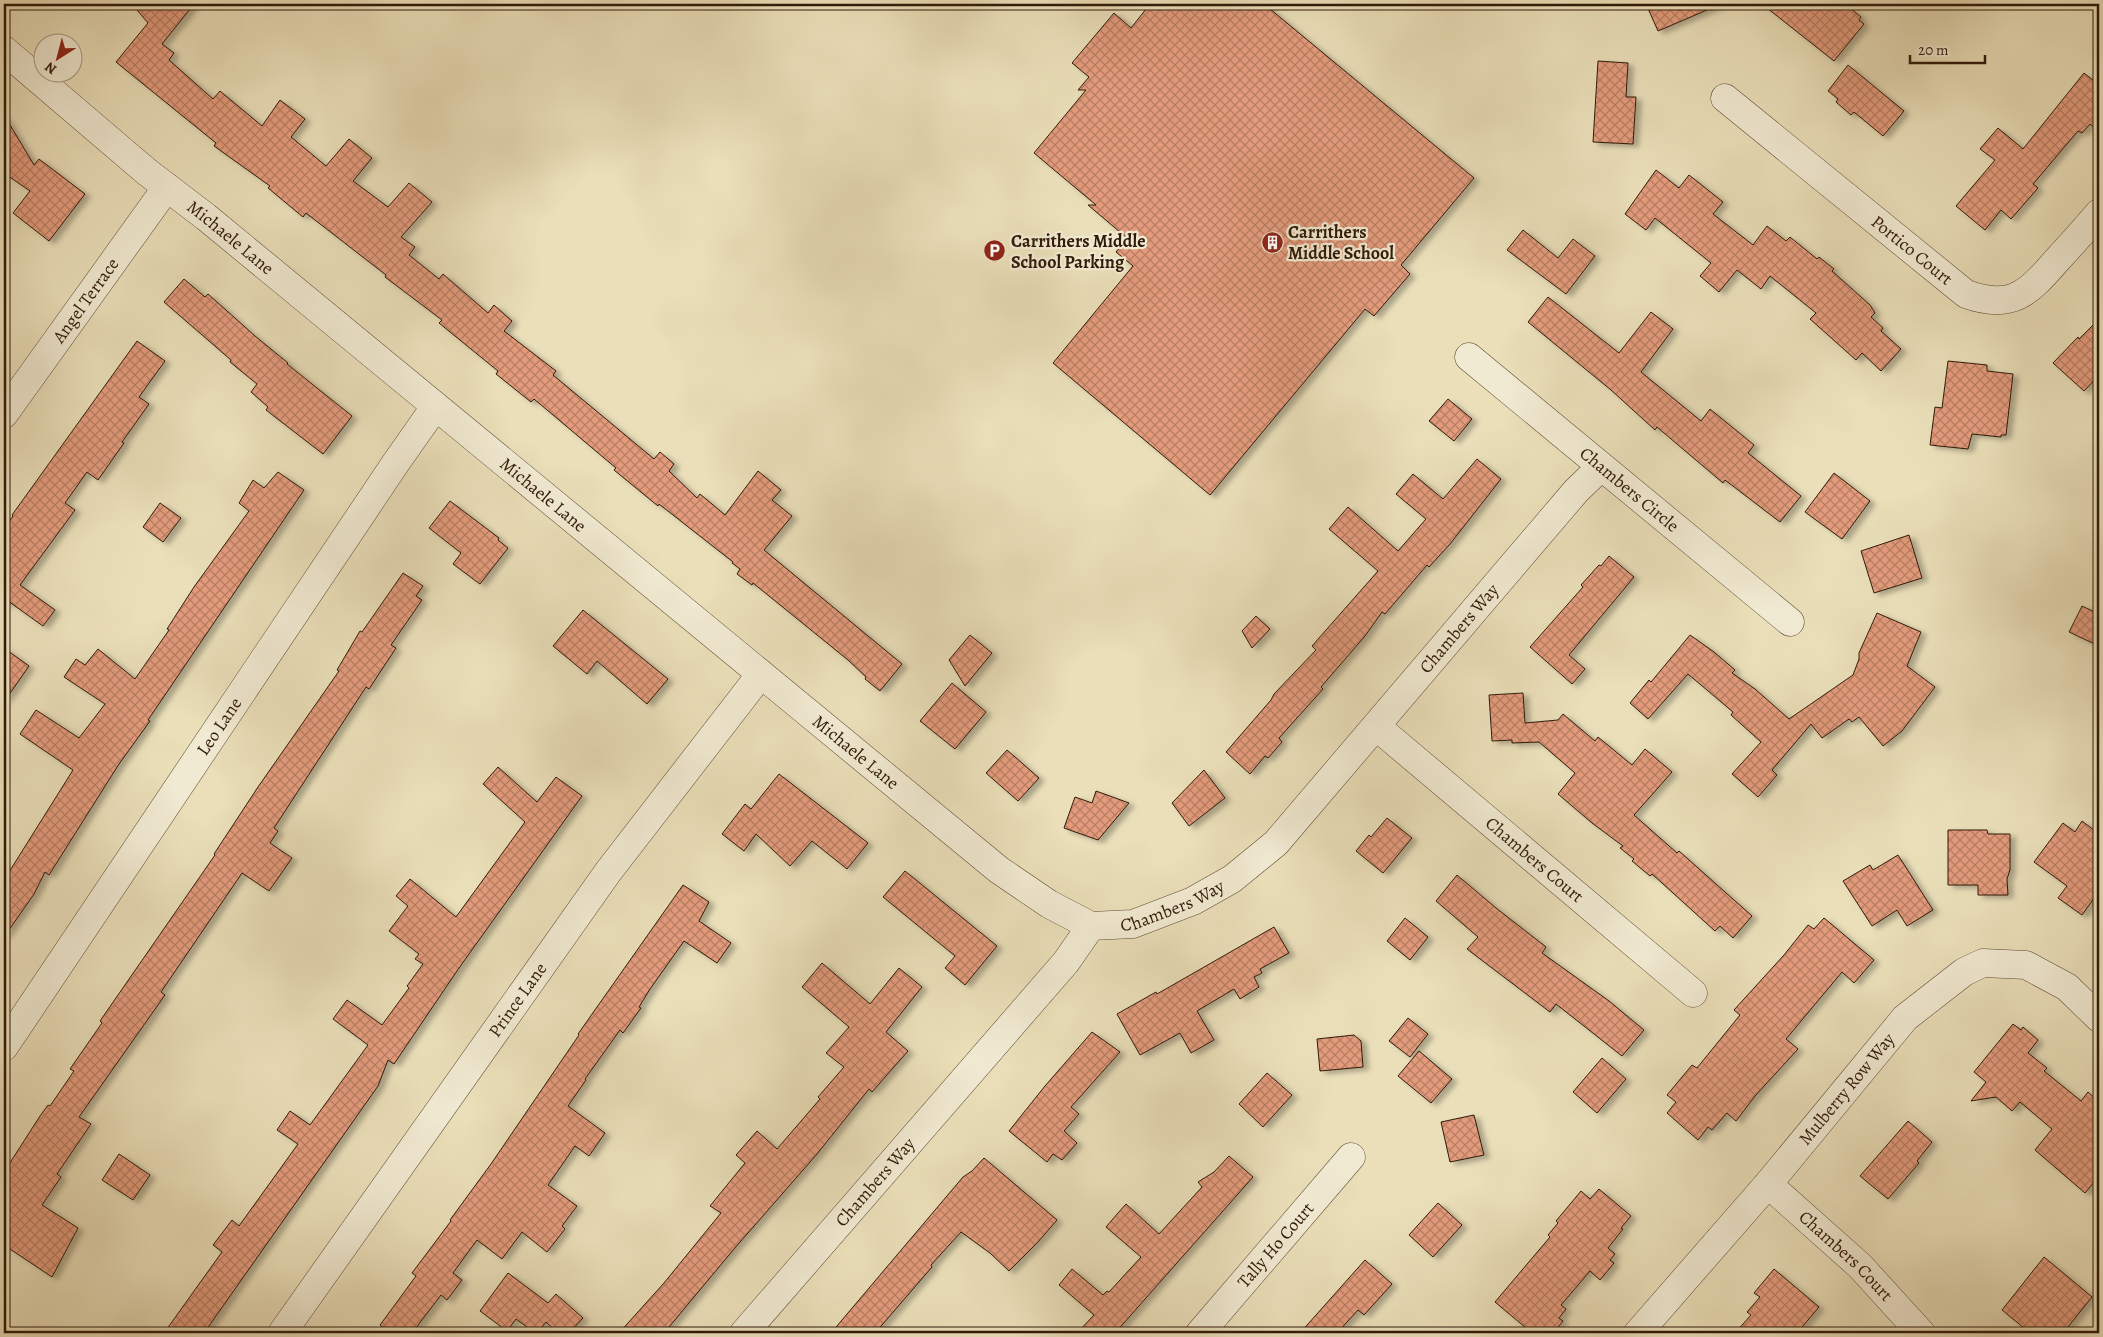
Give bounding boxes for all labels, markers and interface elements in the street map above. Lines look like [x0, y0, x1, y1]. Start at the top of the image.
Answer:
north arrow [32, 32, 82, 82]
scale bar [1910, 32, 1986, 64]
text: 20 m [1918, 40, 1949, 60]
text: N [41, 57, 60, 79]
street label: Michaele Lane [182, 195, 279, 280]
street label: Portico Court [1866, 210, 1958, 290]
place label: Carrithers Middle School [1288, 220, 1394, 265]
place label: Carrithers Middle School Parking [1011, 229, 1145, 274]
building icon: Carrithers Middle School [1260, 230, 1284, 254]
parking icon: Carrithers Middle School Parking [983, 239, 1007, 263]
street label: Angel Terrace [46, 253, 124, 348]
street label: Chambers Circle [1575, 441, 1684, 538]
street label: Michaele Lane [495, 452, 592, 537]
street label: Chambers Way [1414, 578, 1505, 678]
street label: Leo Lane [191, 693, 247, 760]
street label: Michaele Lane [808, 709, 904, 795]
street label: Chambers Court [1480, 811, 1589, 908]
street label: Chambers Way [1120, 873, 1229, 937]
street label: Prince Lane [483, 958, 552, 1042]
street label: Mulberry Row Way [1793, 1027, 1901, 1150]
street label: Chambers Way [830, 1132, 921, 1232]
street label: Tally Ho Court [1232, 1197, 1319, 1293]
street label: Chambers Court [1794, 1205, 1898, 1306]

